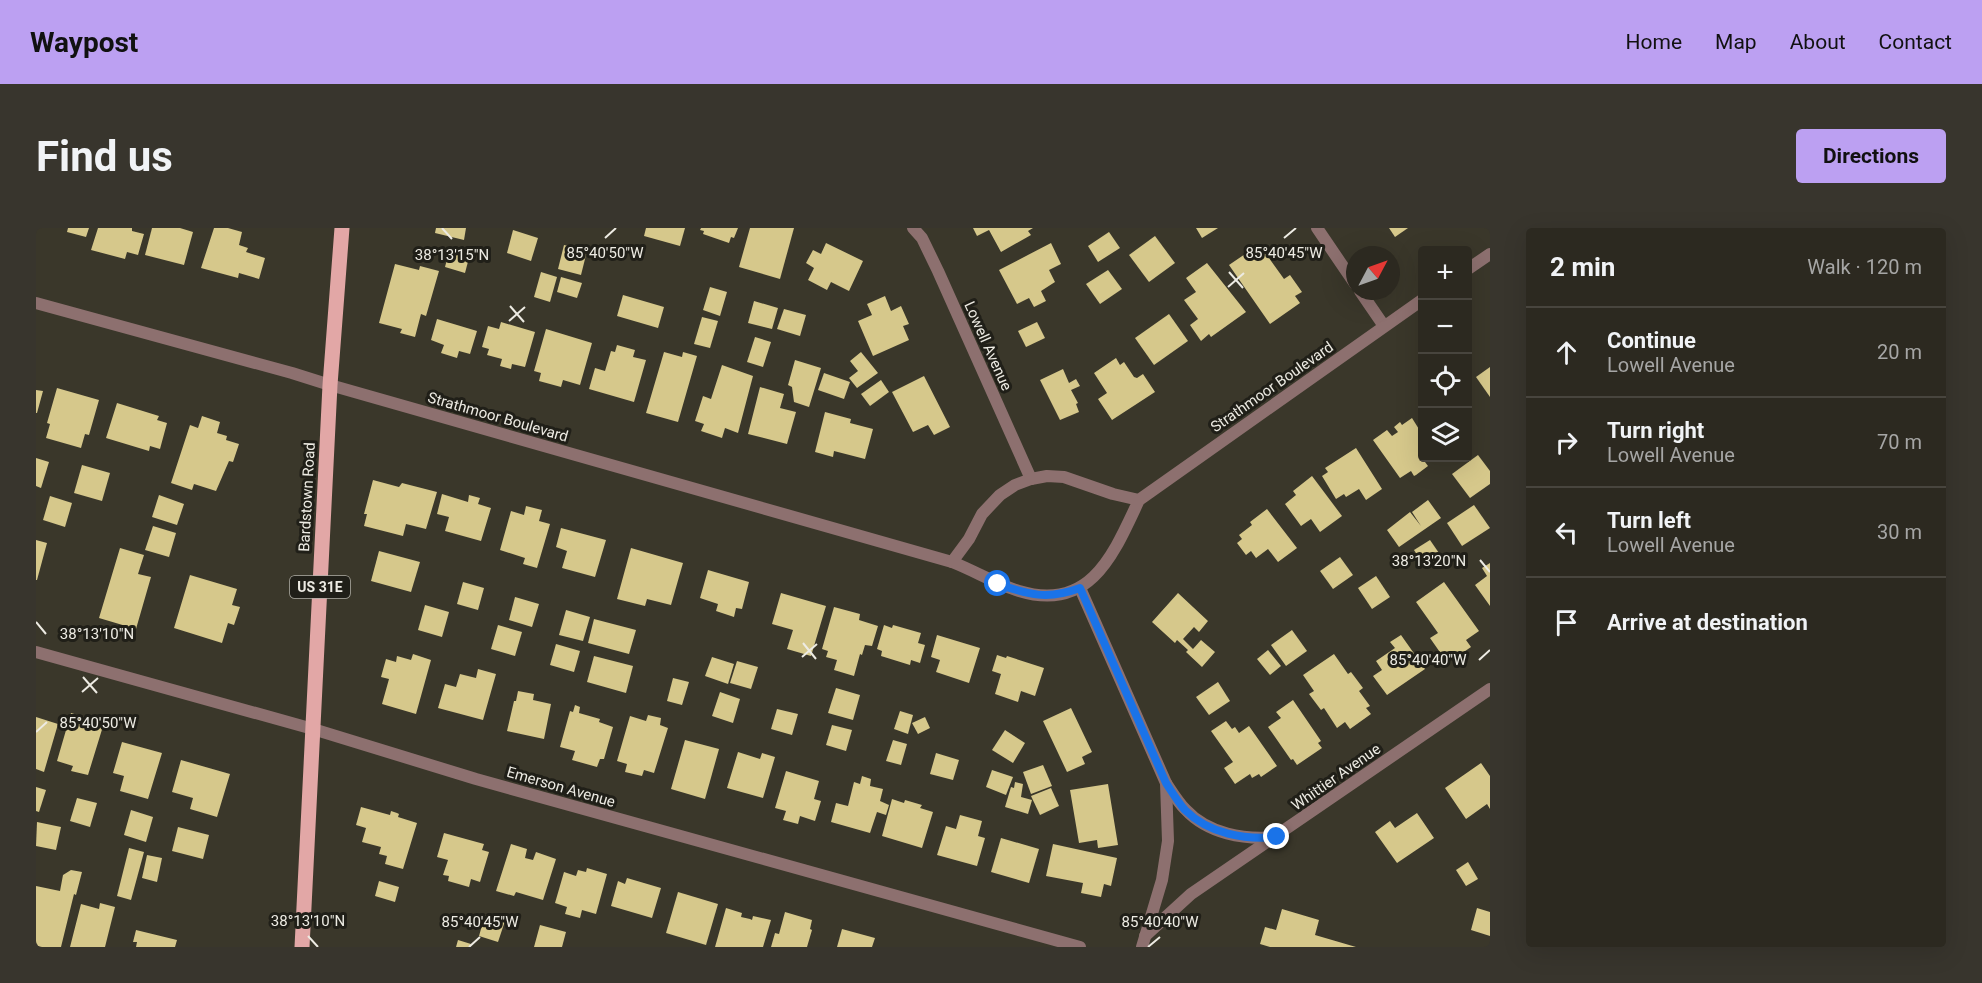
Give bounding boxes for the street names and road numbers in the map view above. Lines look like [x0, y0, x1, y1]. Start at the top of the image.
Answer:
street label: Lowell Avenue [960, 299, 1016, 394]
street label: Strathmoor Boulevard [1207, 338, 1337, 436]
street label: Strathmoor Boulevard [426, 388, 570, 446]
street label: Bardstown Road [295, 442, 319, 552]
road number: US 31E [290, 576, 350, 598]
street label: Whittier Avenue [1288, 740, 1384, 814]
street label: Emerson Avenue [505, 763, 617, 811]

